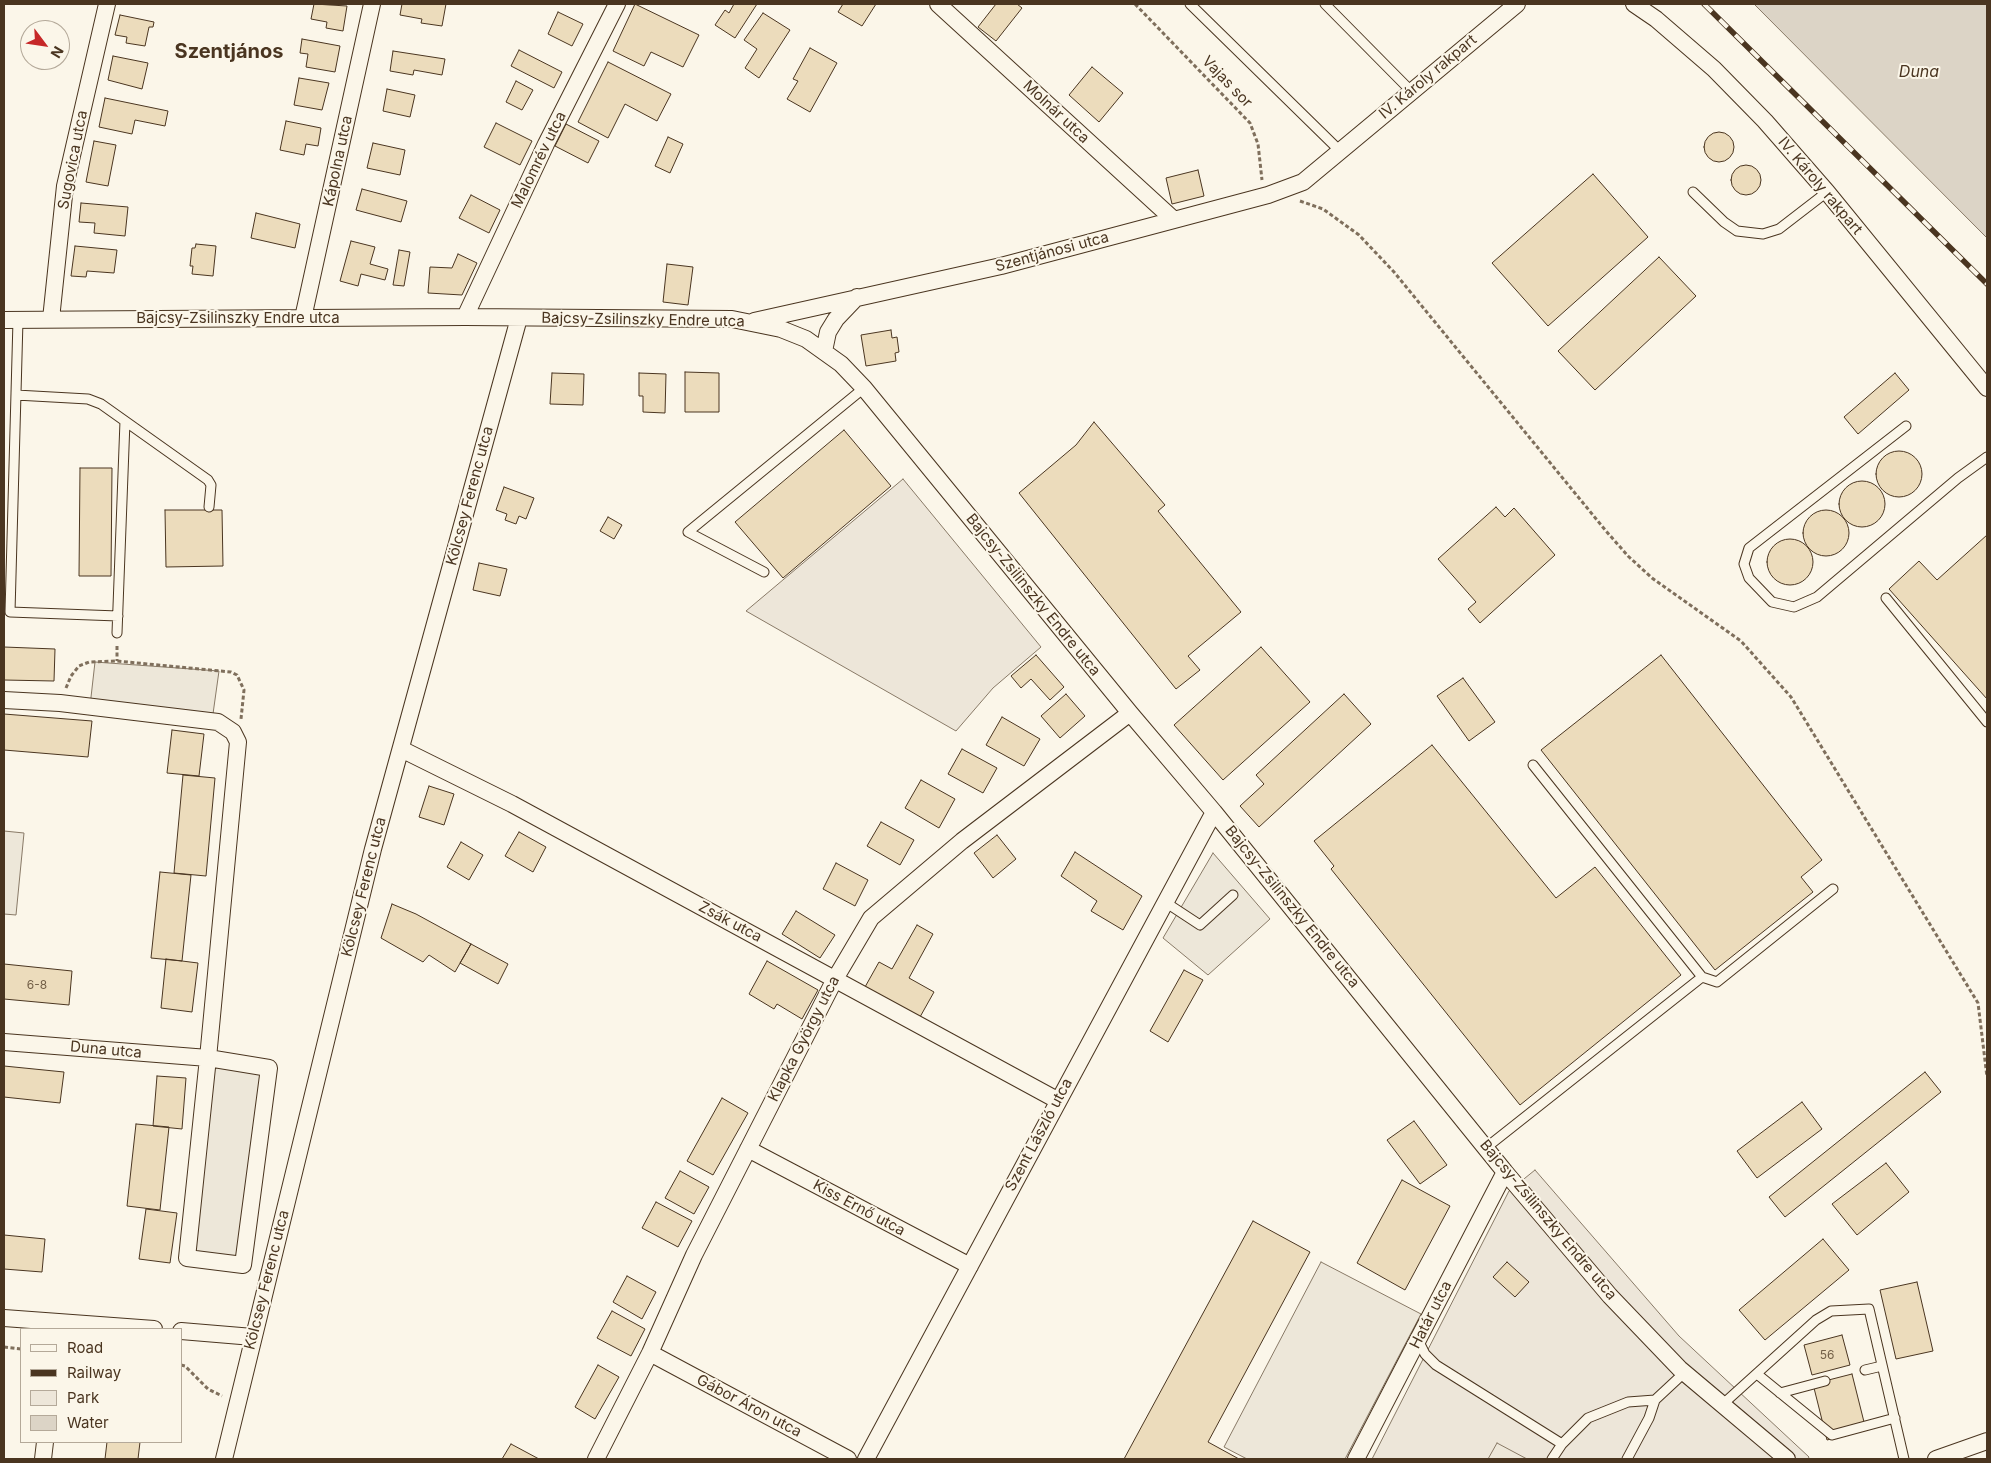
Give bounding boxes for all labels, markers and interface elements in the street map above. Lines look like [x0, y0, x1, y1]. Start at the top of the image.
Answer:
north arrow [20, 20, 70, 70]
street label: IV. Károly rakpart [1376, 31, 1480, 123]
district label: Szentjános [175, 40, 283, 64]
text: N [47, 44, 67, 61]
street label: Vajas sor [1198, 52, 1256, 112]
water label: Duna [1899, 62, 1939, 82]
street label: Molnár utca [1019, 77, 1093, 147]
street label: Sugovica utca [55, 109, 91, 211]
street label: Malomrév utca [508, 109, 570, 211]
street label: Kápolna utca [320, 114, 356, 208]
street label: IV. Károly rakpart [1774, 134, 1866, 238]
street label: Szentjánosi utca [993, 228, 1111, 276]
street label: Bajcsy-Zsilinszky Endre utca [136, 309, 340, 327]
street label: Bajcsy-Zsilinszky Endre utca [541, 309, 745, 331]
street label: Kölcsey Ferenc utca [443, 424, 497, 568]
street label: Bajcsy-Zsilinszky Endre utca [962, 510, 1104, 680]
street label: Kölcsey Ferenc utca [338, 815, 390, 959]
street label: Bajcsy-Zsilinszky Endre utca [1221, 822, 1363, 992]
street label: Zsák utca [695, 898, 765, 946]
street label: Klapka György utca [765, 973, 843, 1105]
house number: 6-8 [27, 978, 47, 992]
street label: Duna utca [69, 1038, 143, 1062]
street label: Szent László utca [1002, 1076, 1076, 1194]
street label: Bajcsy-Zsilinszky Endre utca [1476, 1136, 1620, 1304]
street label: Kiss Ernő utca [810, 1176, 908, 1240]
street label: Kölcsey Ferenc utca [241, 1208, 293, 1352]
street label: Határ utca [1406, 1278, 1456, 1352]
legend [20, 1328, 182, 1443]
text: Road [67, 1338, 103, 1357]
house number: 56 [1820, 1348, 1834, 1362]
text: Railway [67, 1363, 121, 1382]
street label: Gábor Áron utca [693, 1371, 805, 1441]
text: Park [67, 1388, 99, 1407]
text: Water [67, 1413, 109, 1432]

